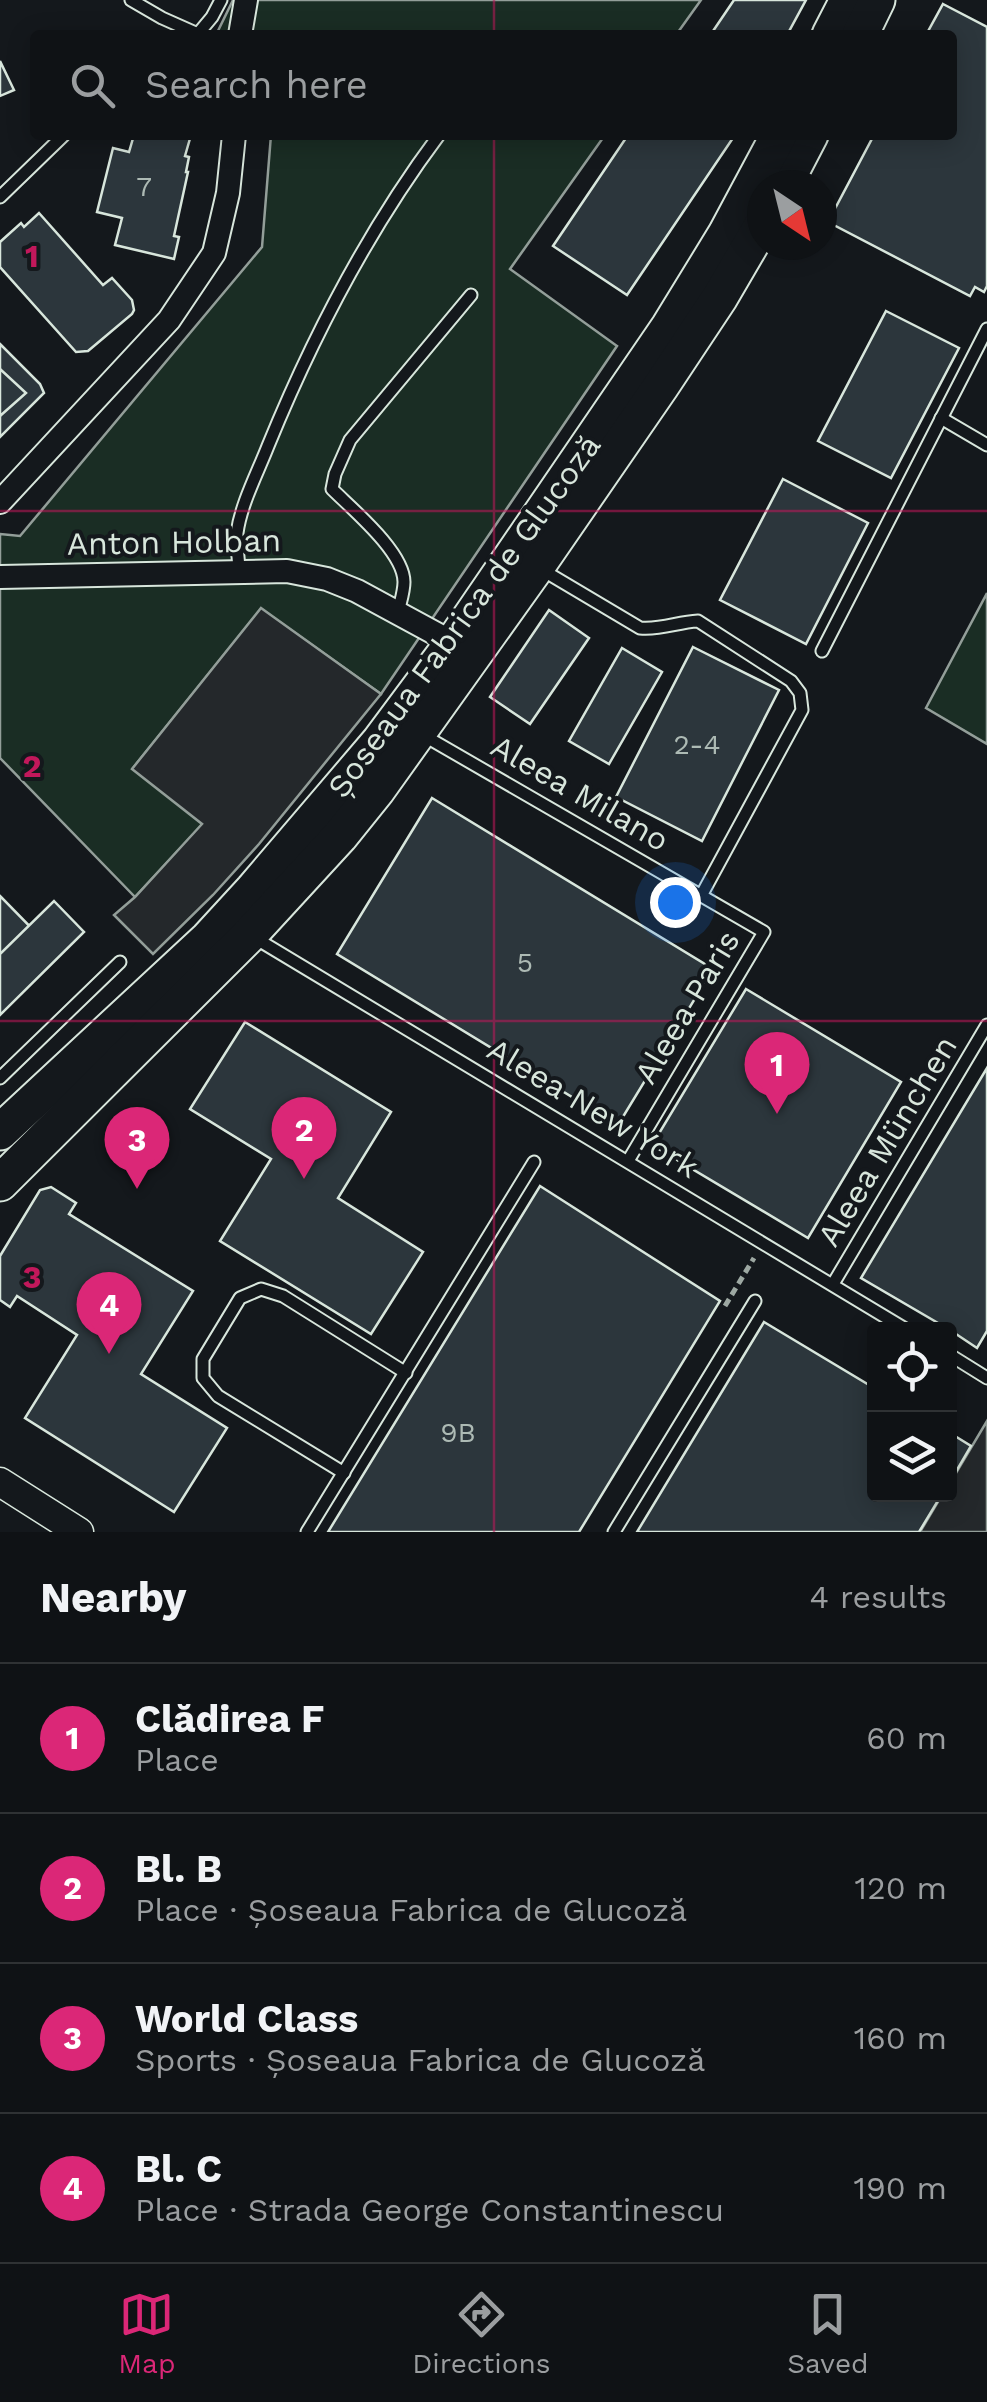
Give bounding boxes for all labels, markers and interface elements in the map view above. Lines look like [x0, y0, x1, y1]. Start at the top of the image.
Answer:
search box [30, 30, 957, 140]
icon: search [65, 58, 120, 113]
text: Search here [145, 63, 368, 107]
house number: 7 [136, 170, 152, 203]
north arrow [747, 170, 837, 260]
text: 1 [25, 237, 39, 275]
street label: Șoseaua Fabrica de Glucoză [320, 427, 608, 805]
street label: Anton Holban [67, 521, 281, 563]
street label: Aleea Milano [484, 727, 676, 859]
house number: 2-4 [673, 728, 721, 761]
text: 2 [22, 747, 42, 785]
your location [650, 877, 701, 928]
street label: Aleea Paris [626, 923, 748, 1091]
house number: 5 [517, 946, 533, 979]
street label: Aleea München [809, 1029, 965, 1253]
street label: Aleea New York [481, 1030, 705, 1186]
pin: 1 [744, 1032, 810, 1114]
pin: 2 [272, 1096, 336, 1179]
pin: 3 [104, 1106, 170, 1189]
text: 3 [23, 1258, 41, 1296]
pin: 4 [76, 1272, 142, 1354]
map controls [867, 1322, 957, 1502]
button: locate [867, 1322, 957, 1412]
button: layers [867, 1412, 957, 1502]
house number: 9B [440, 1416, 476, 1449]
text: Nearby [40, 1573, 187, 1622]
text: 4 results [809, 1578, 947, 1616]
text: Clădirea F [135, 1697, 324, 1741]
text: 1 [66, 1719, 79, 1757]
text: 60 m [866, 1719, 947, 1757]
text: Place [135, 1741, 219, 1779]
text: Bl. B [135, 1847, 222, 1891]
text: 2 [63, 1869, 82, 1907]
text: 120 m [855, 1869, 947, 1907]
text: Place · Șoseaua Fabrica de Glucoză [135, 1891, 687, 1929]
text: World Class [135, 1997, 358, 2041]
text: 3 [63, 2019, 82, 2057]
text: 160 m [854, 2019, 947, 2057]
text: Sports · Șoseaua Fabrica de Glucoză [135, 2041, 705, 2079]
text: Bl. C [135, 2147, 222, 2191]
text: 4 [62, 2169, 83, 2207]
text: 190 m [853, 2169, 947, 2207]
text: Place · Strada George Constantinescu [135, 2191, 724, 2229]
tab: Map [118, 2287, 176, 2380]
tab: Directions [412, 2287, 551, 2380]
tab: Saved [787, 2287, 869, 2380]

